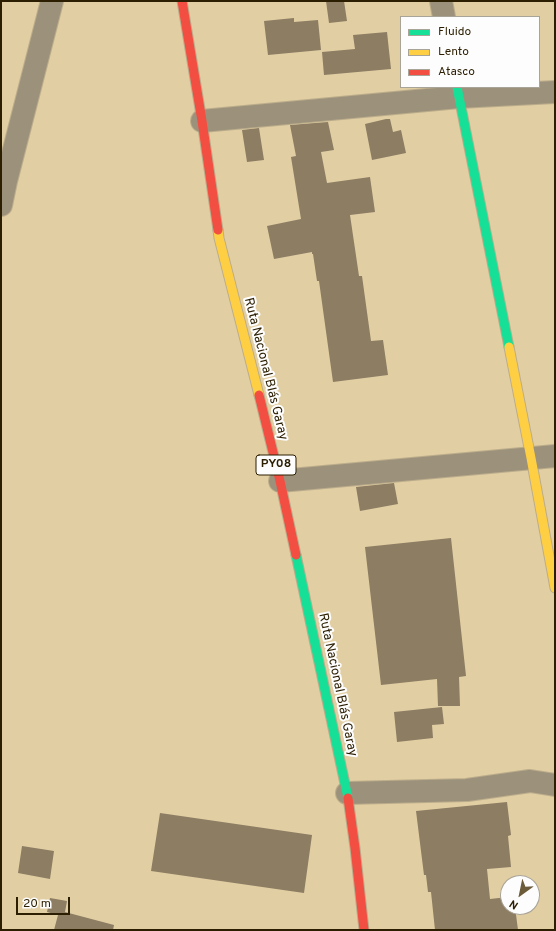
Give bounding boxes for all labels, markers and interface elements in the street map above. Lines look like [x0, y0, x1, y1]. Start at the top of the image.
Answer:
legend [400, 16, 540, 88]
text: Fluido [438, 24, 471, 40]
text: Lento [438, 44, 469, 60]
text: Atasco [438, 64, 475, 80]
street label: Ruta Nacional Blás Garay [240, 296, 290, 442]
road number: PY08 [256, 455, 296, 475]
street label: Ruta Nacional Blás Garay [314, 612, 360, 758]
north arrow [500, 875, 540, 915]
scale bar [18, 889, 72, 915]
text: 20 m [23, 896, 51, 912]
text: N [507, 896, 521, 912]

